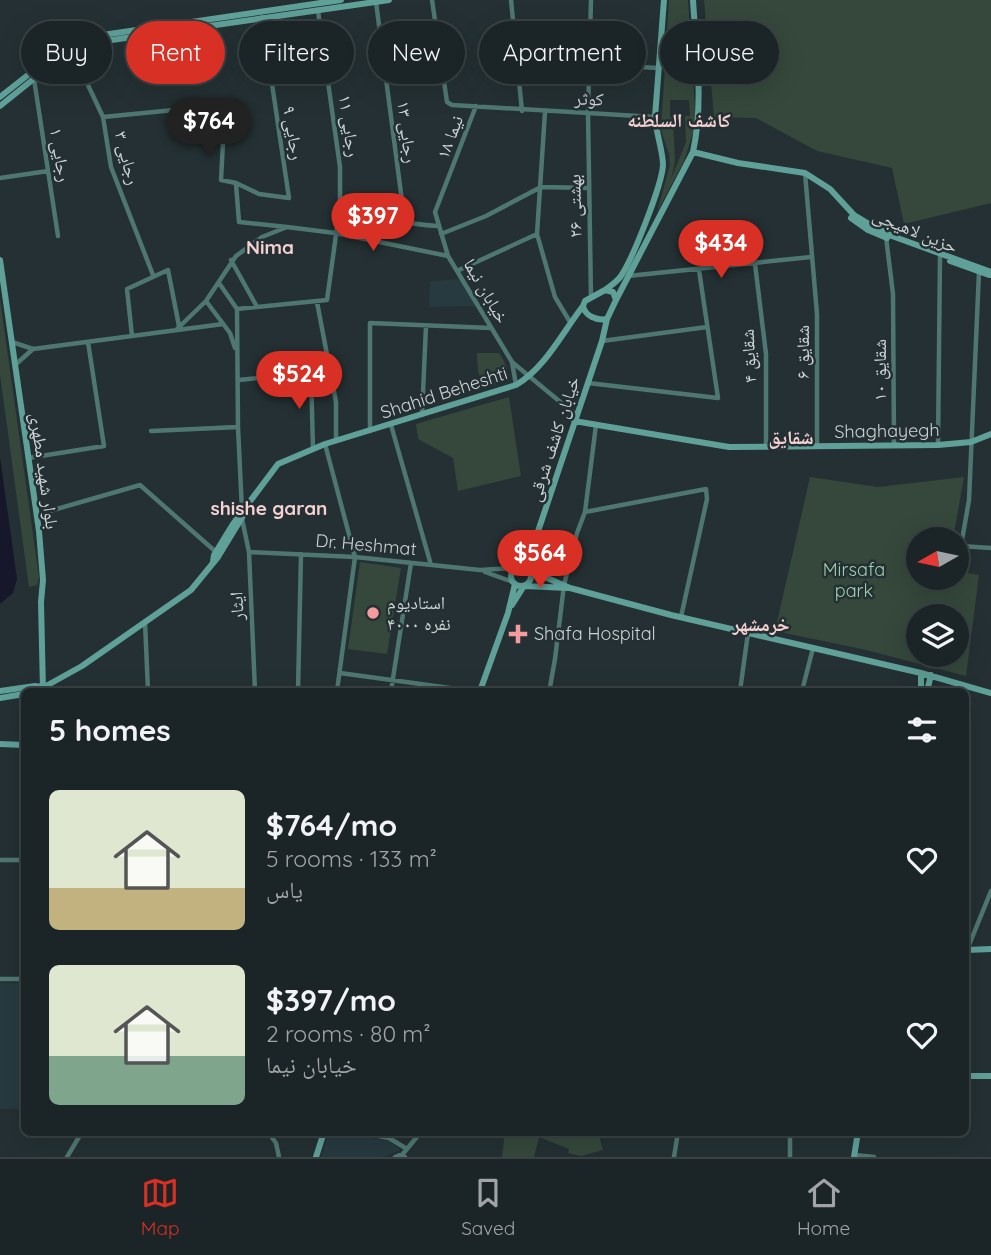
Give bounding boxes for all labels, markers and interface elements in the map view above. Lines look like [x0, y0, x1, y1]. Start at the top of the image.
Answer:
chip: Buy [21, 21, 112, 84]
chip: Rent [126, 21, 225, 84]
chip: Filters [239, 21, 354, 84]
chip: New [368, 21, 465, 84]
chip: Apartment [479, 21, 646, 84]
chip: House [660, 21, 779, 84]
street label: کوثر [573, 86, 605, 111]
street label: رجایی ۱۱ [334, 93, 365, 159]
pin: $764 [168, 99, 250, 158]
street label: رجایی ۱۳ [392, 99, 423, 164]
street label: رجایی ۹ [278, 104, 309, 162]
text: $764 [183, 106, 235, 135]
district label: کاشف السلطنه [627, 108, 731, 132]
street label: نیما ۱۸ [431, 112, 468, 162]
street label: رجایی ۱ [45, 126, 76, 184]
street label: رجایی ۳ [110, 129, 145, 187]
street label: بهشتی ۲۶ [562, 174, 587, 238]
pin: $397 [332, 194, 414, 253]
text: $397 [347, 201, 399, 230]
street label: حزین لاهیجی [869, 203, 961, 258]
pin: $434 [680, 220, 762, 280]
text: $434 [694, 228, 748, 257]
district label: Nima [246, 235, 294, 259]
street label: خیابان نیما [459, 254, 514, 327]
street label: شقایق ۶ [791, 325, 814, 379]
street label: شقایق ۴ [736, 328, 761, 384]
street label: شقایق ۱۰ [868, 339, 891, 401]
pin: $524 [258, 352, 340, 411]
text: $524 [272, 359, 326, 388]
street label: Shahid Beheshti [378, 361, 510, 424]
street label: خیابان کاشف شرقی [523, 373, 585, 504]
street label: بلوار شهید مطهری [25, 411, 64, 531]
street label: Shaghayegh [834, 418, 940, 443]
district label: شقایق [768, 425, 814, 449]
district label: shishe garan [211, 496, 327, 520]
north arrow [906, 527, 970, 590]
map controls [906, 527, 969, 667]
street label: Dr. Heshmat [315, 529, 418, 560]
pin: $564 [499, 530, 581, 590]
text: $564 [513, 538, 567, 567]
park label: Mirsafa park [823, 558, 885, 602]
street label: ایثار [224, 591, 249, 622]
place label: استادیوم ۴۰۰۰ نفره [387, 591, 451, 635]
button: layers [906, 604, 969, 667]
marker: استادیوم ۴۰۰۰ نفره [365, 605, 381, 621]
district label: خرمشهر [731, 612, 790, 636]
place label: Shafa Hospital [534, 622, 656, 645]
marker: Shafa Hospital [508, 624, 528, 644]
text: 5 homes [49, 711, 171, 749]
icon: filters [903, 711, 941, 749]
text: $764/mo [266, 806, 397, 844]
icon: home [105, 818, 189, 902]
icon: heart [903, 841, 941, 879]
text: 5 rooms · 133 m² [266, 844, 437, 873]
text: یاس [266, 875, 303, 904]
text: $397/mo [266, 981, 396, 1019]
icon: home [105, 993, 189, 1077]
icon: heart [903, 1016, 941, 1054]
text: 2 rooms · 80 m² [266, 1019, 431, 1048]
text: خیابان نیما [266, 1050, 357, 1079]
tab: Map [141, 1174, 180, 1240]
tab: Saved [461, 1174, 515, 1240]
tab: Home [797, 1174, 850, 1240]

